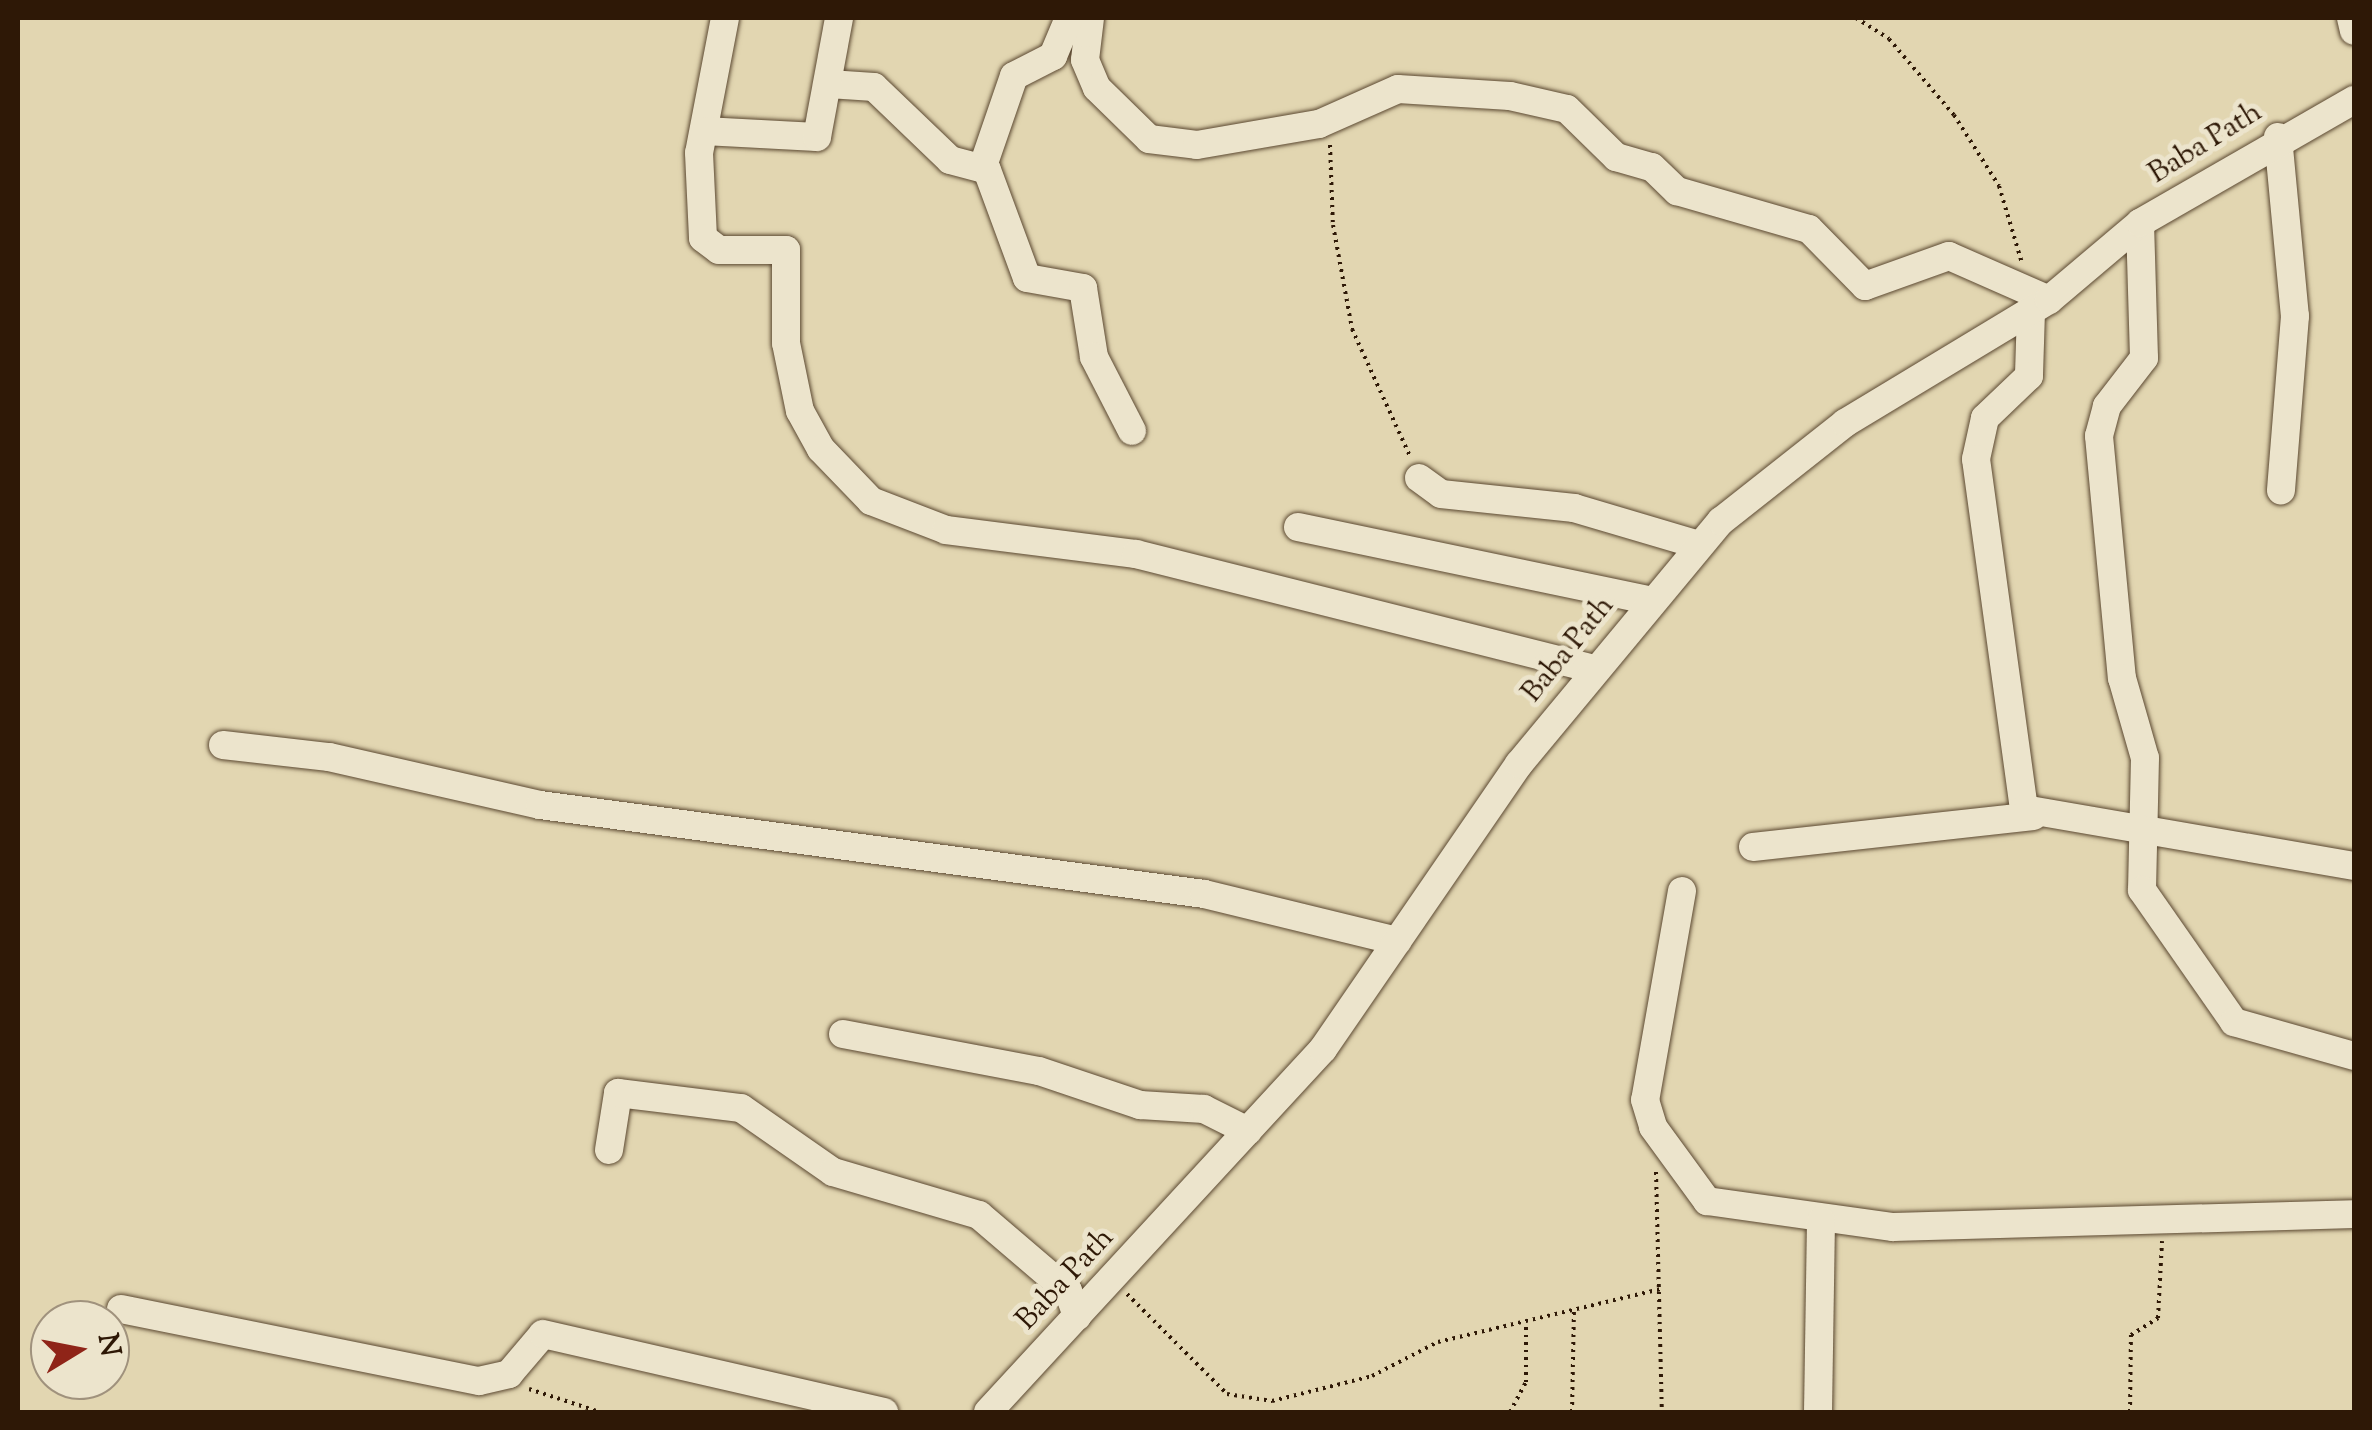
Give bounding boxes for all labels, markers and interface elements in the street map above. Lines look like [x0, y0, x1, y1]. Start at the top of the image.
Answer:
street label: Baba Path [2143, 95, 2269, 193]
street label: Baba Path [1515, 589, 1623, 711]
street label: Baba Path [1010, 1221, 1122, 1339]
north arrow [30, 1300, 130, 1400]
text: N [86, 1331, 129, 1360]

